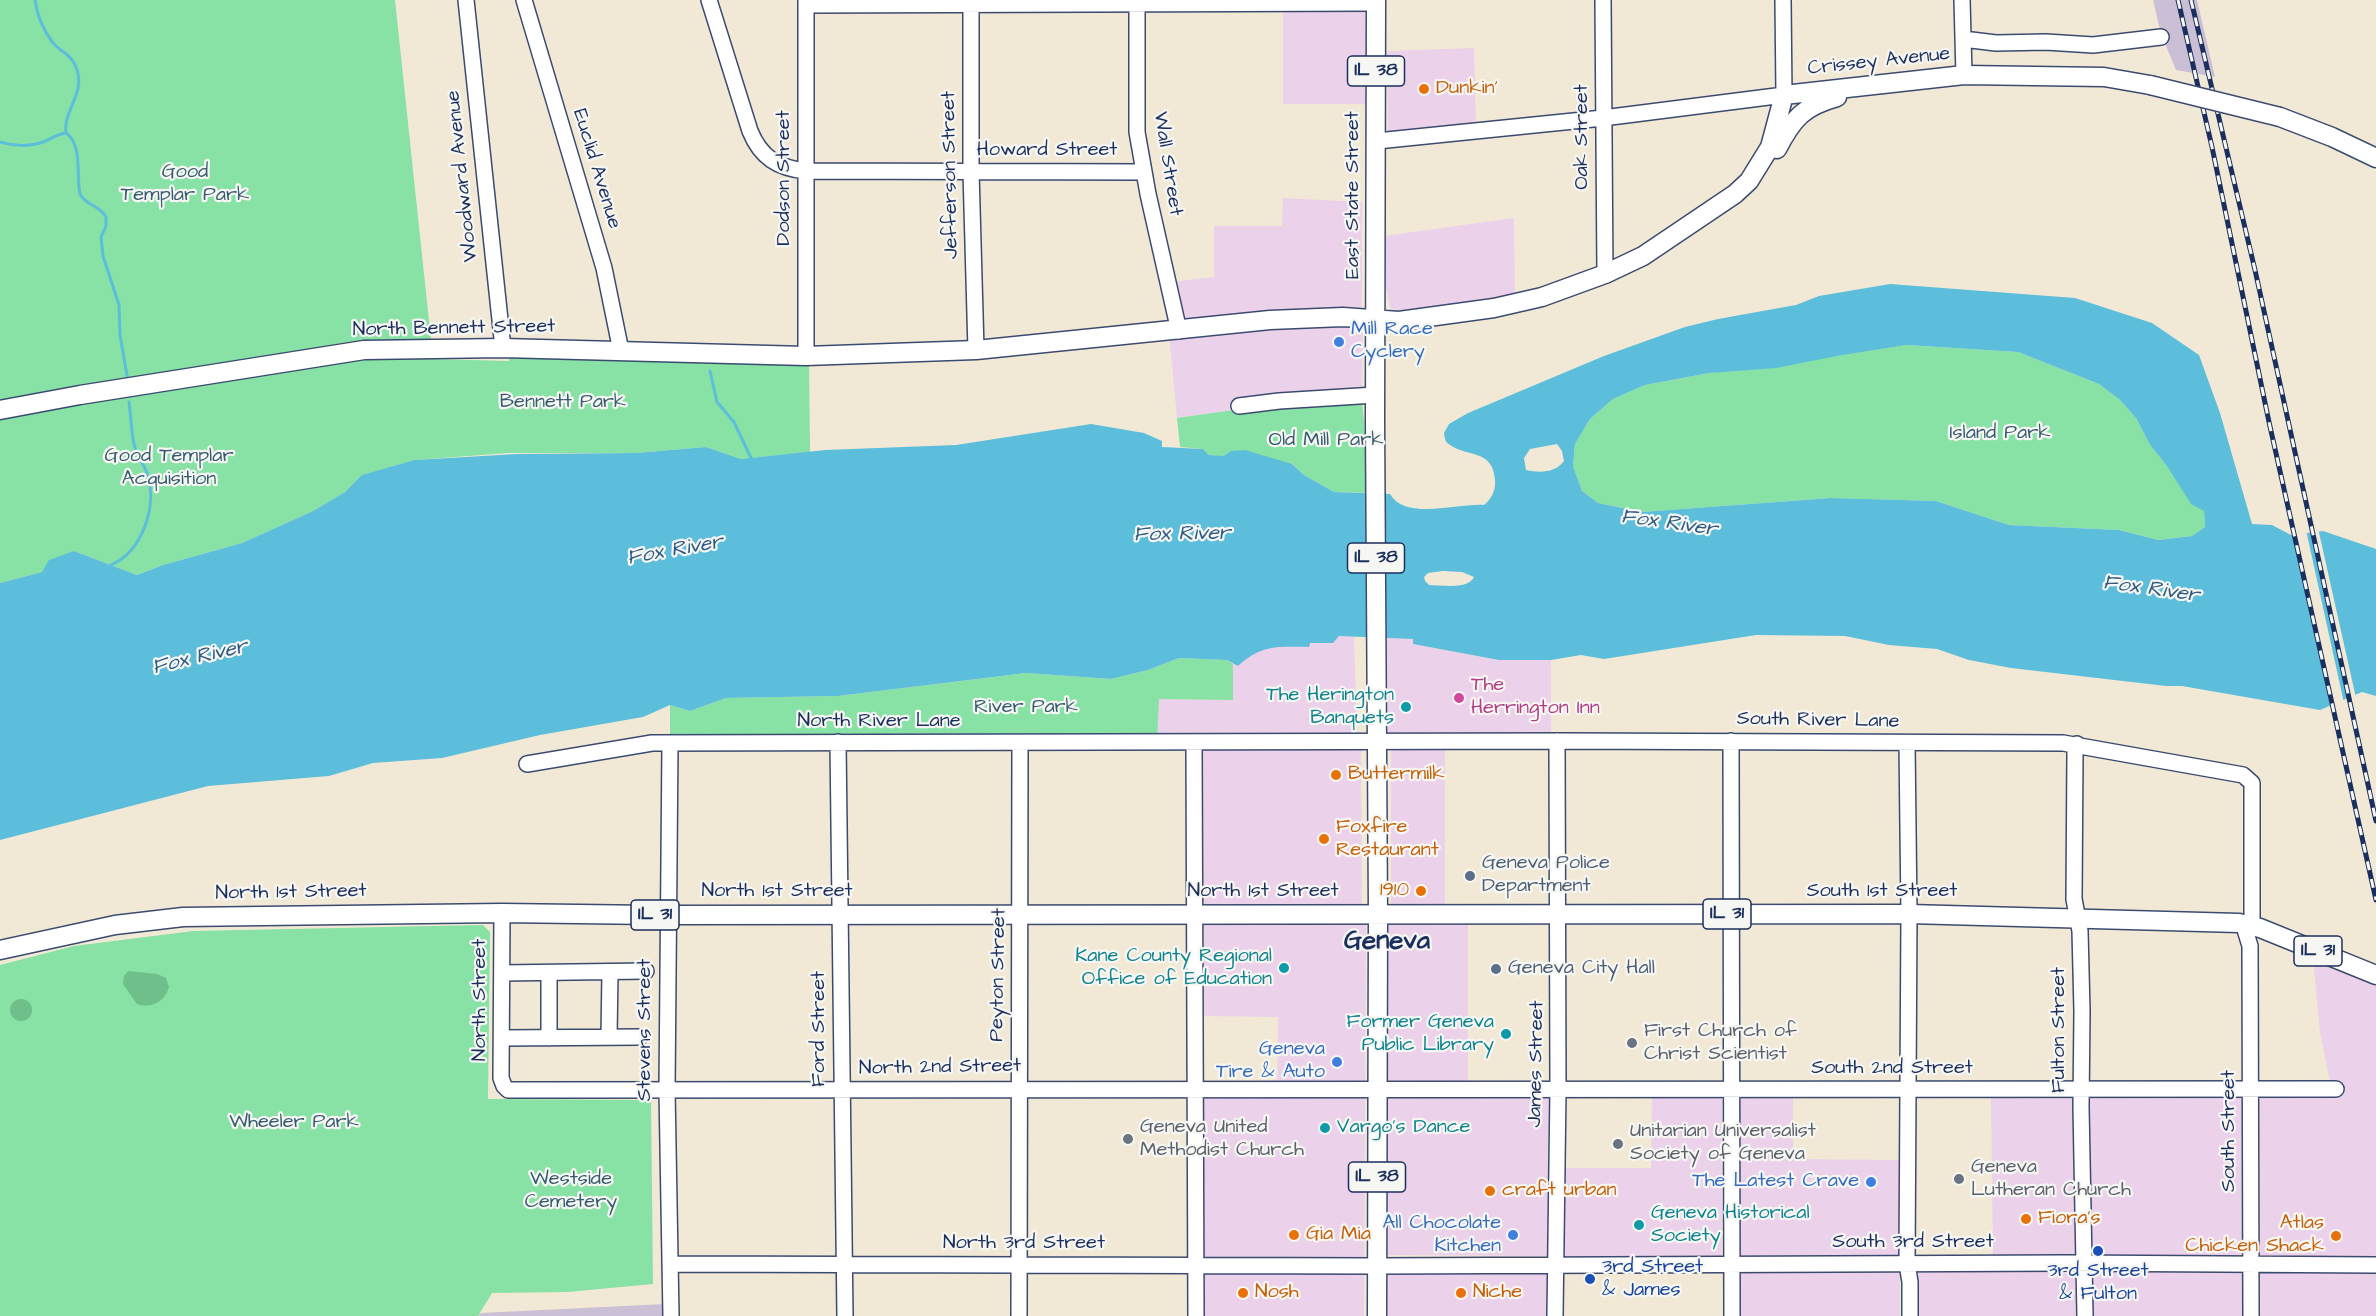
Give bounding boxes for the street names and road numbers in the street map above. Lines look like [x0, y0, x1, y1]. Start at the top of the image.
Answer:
street label: Crissey Avenue [1807, 43, 1951, 81]
road number: IL 38 [1348, 56, 1404, 86]
street label: Oak Street [1571, 84, 1595, 190]
street label: Woodward Avenue [442, 89, 484, 263]
street label: Jefferson Street [938, 91, 964, 259]
street label: Euclid Avenue [566, 106, 626, 232]
street label: Dodson Street [773, 110, 797, 246]
street label: Wall Street [1147, 110, 1187, 218]
street label: East State Street [1342, 111, 1366, 279]
street label: Howard Street [977, 139, 1117, 163]
street label: North Bennett Street [353, 315, 555, 343]
road number: IL 38 [1348, 543, 1404, 573]
street label: South River Lane [1736, 708, 1900, 734]
street label: North River Lane [797, 710, 961, 734]
street label: North 1st Street [215, 880, 367, 906]
street label: North 1st Street [701, 880, 853, 904]
street label: North 1st Street [1187, 880, 1339, 904]
street label: South 1st Street [1807, 880, 1957, 904]
road number: IL 31 [1703, 899, 1751, 929]
road number: IL 31 [631, 900, 679, 930]
street label: Peyton Street [986, 908, 1012, 1042]
road number: IL 31 [2294, 936, 2342, 966]
street label: North Street [469, 939, 493, 1061]
street label: Stevens Street [634, 959, 658, 1101]
street label: Fulton Street [2048, 967, 2072, 1093]
street label: Ford Street [808, 971, 832, 1087]
street label: James Street [1524, 1000, 1550, 1128]
street label: North 2nd Street [859, 1055, 1021, 1081]
street label: South 2nd Street [1811, 1057, 1973, 1081]
street label: South Street [2218, 1070, 2242, 1192]
road number: IL 38 [1348, 1162, 1406, 1192]
street label: South 3rd Street [1832, 1231, 1994, 1255]
street label: North 3rd Street [943, 1232, 1105, 1256]

